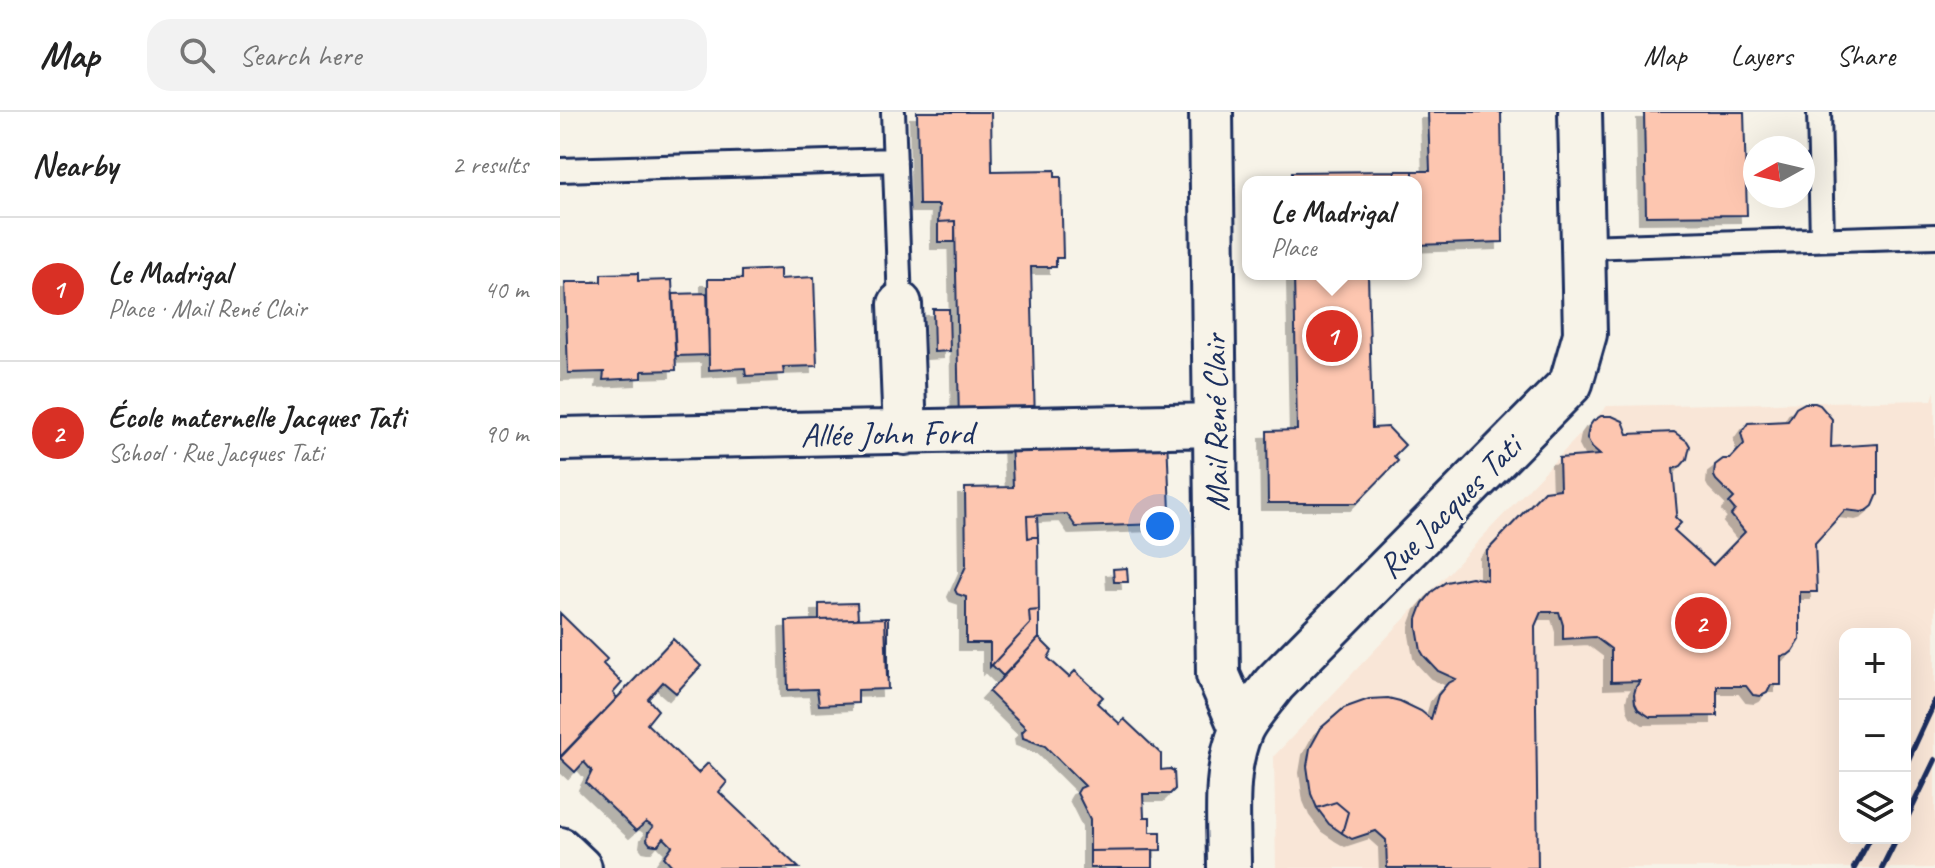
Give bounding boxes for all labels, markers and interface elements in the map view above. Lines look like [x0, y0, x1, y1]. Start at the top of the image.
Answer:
search box [147, 19, 707, 91]
text: Map [40, 32, 99, 79]
icon: search [175, 33, 219, 77]
text: Search here [239, 36, 361, 74]
text: Map [1644, 38, 1687, 73]
text: Layers [1731, 38, 1792, 73]
text: Share [1836, 38, 1895, 73]
north arrow [1743, 136, 1815, 208]
text: Nearby [32, 143, 118, 186]
text: 2 results [452, 148, 528, 181]
popup [1242, 176, 1422, 280]
text: Le Madrigal [1271, 193, 1393, 231]
text: Place [1271, 231, 1316, 264]
text: Le Madrigal [108, 254, 231, 292]
text: 1 [52, 273, 64, 306]
text: 40 m [484, 273, 528, 306]
text: Place · Mail René Clair [108, 292, 307, 325]
pin: 1 [1306, 306, 1358, 366]
street label: Mail René Clair [1192, 331, 1239, 512]
text: École maternelle Jacques Tati [108, 398, 405, 436]
street label: Allée John Ford [800, 410, 979, 457]
text: 2 [52, 417, 64, 450]
text: 90 m [484, 417, 528, 450]
street label: Rue Jacques Tati [1369, 423, 1533, 587]
text: School · Rue Jacques Tati [108, 436, 323, 469]
your location [1140, 506, 1180, 546]
pin: 2 [1675, 593, 1727, 653]
map controls [1839, 628, 1911, 844]
button: + [1839, 628, 1911, 700]
button: − [1839, 700, 1911, 772]
button: layers [1839, 772, 1911, 844]

